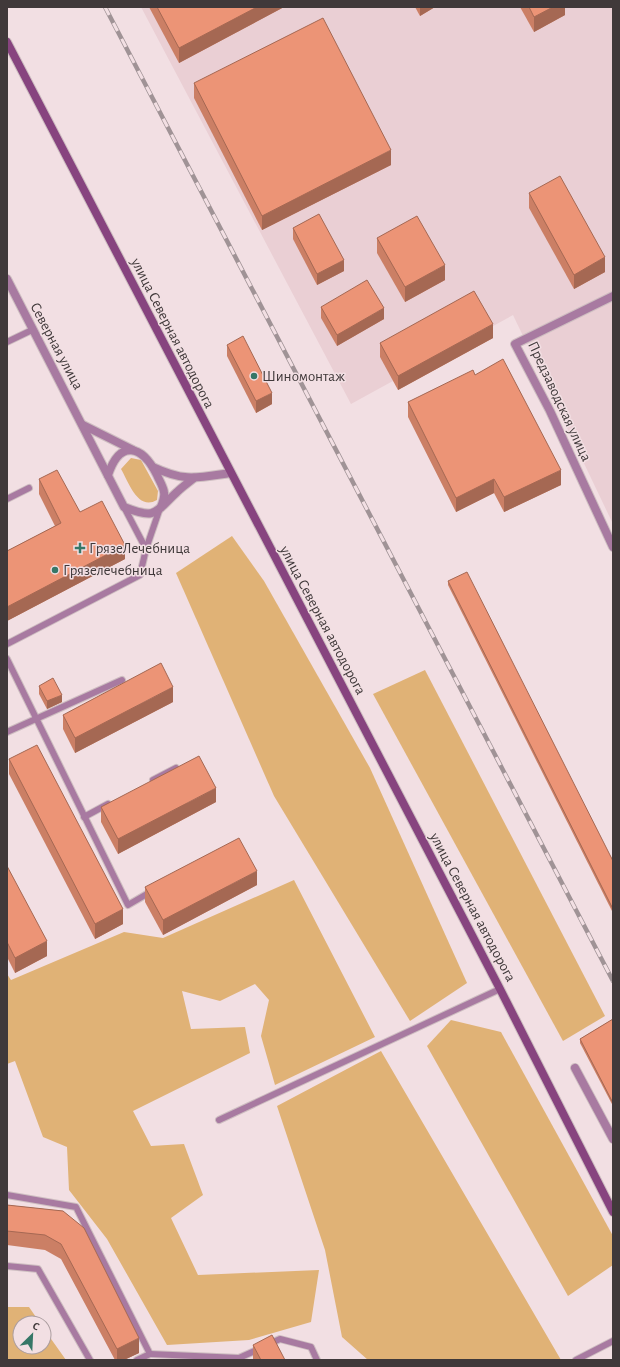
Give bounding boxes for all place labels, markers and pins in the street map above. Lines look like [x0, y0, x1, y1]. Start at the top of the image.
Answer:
place label: Шиномонтаж [262, 369, 345, 384]
marker: Шиномонтаж [249, 371, 259, 381]
place label: ГрязеЛечебница [89, 541, 190, 556]
marker: ГрязеЛечебница [74, 542, 86, 554]
place label: Грязелечебница [63, 563, 163, 578]
marker: Грязелечебница [50, 565, 60, 575]

